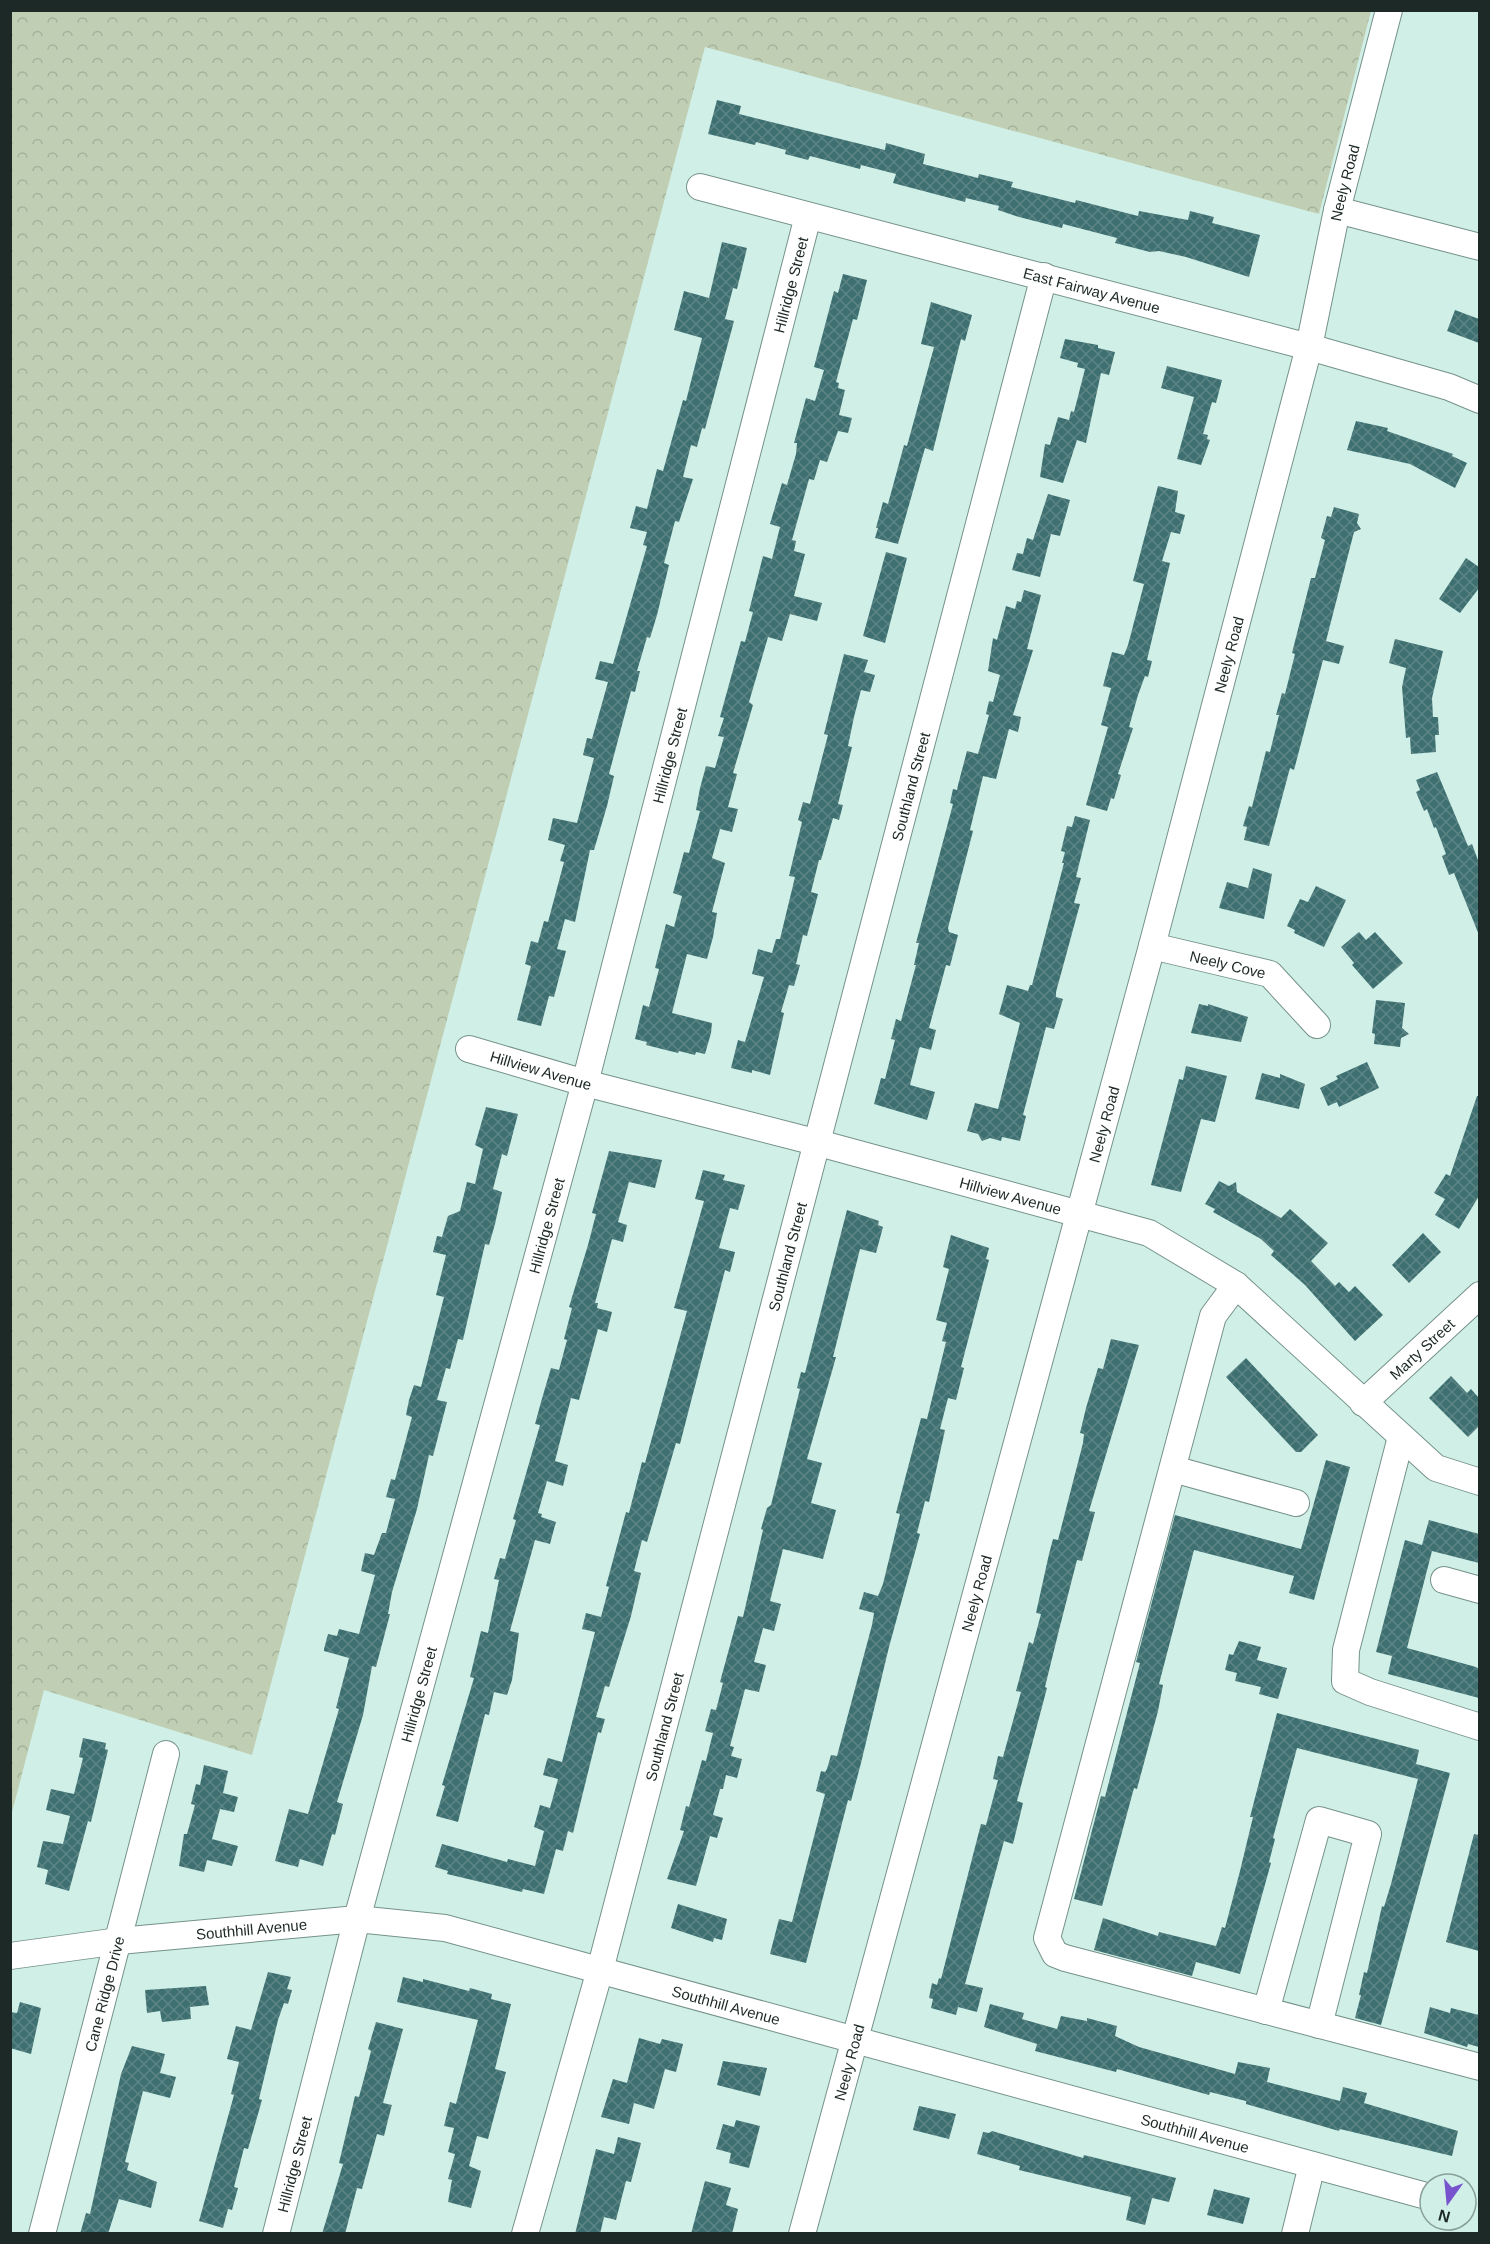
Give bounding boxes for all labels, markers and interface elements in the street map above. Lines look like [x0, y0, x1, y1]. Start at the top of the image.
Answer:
street label: Neely Road [1326, 143, 1362, 222]
street label: Hillridge Street [770, 234, 811, 335]
street label: East Fairway Avenue [1022, 264, 1162, 316]
street label: Neely Road [1210, 614, 1247, 695]
street label: Hillridge Street [649, 705, 690, 805]
street label: Southland Street [888, 729, 933, 843]
street label: Neely Cove [1188, 947, 1268, 981]
street label: Hillview Avenue [488, 1047, 593, 1093]
street label: Neely Road [1085, 1084, 1122, 1164]
street label: Hillview Avenue [958, 1173, 1063, 1217]
street label: Hillridge Street [525, 1175, 567, 1275]
street label: Southland Street [765, 1200, 810, 1313]
street label: Marty Street [1386, 1314, 1458, 1383]
street label: Neely Road [958, 1553, 995, 1633]
street label: Hillridge Street [397, 1644, 440, 1744]
street label: Southland Street [641, 1670, 686, 1783]
street label: Southhill Avenue [195, 1915, 308, 1942]
street label: Cane Ridge Drive [81, 1934, 127, 2053]
street label: Southhill Avenue [670, 1982, 782, 2028]
street label: Neely Road [830, 2022, 867, 2102]
street label: Southhill Avenue [1139, 2110, 1251, 2156]
street label: Hillridge Street [273, 2114, 315, 2214]
north arrow [1418, 2172, 1478, 2232]
text: N [1436, 2206, 1452, 2226]

